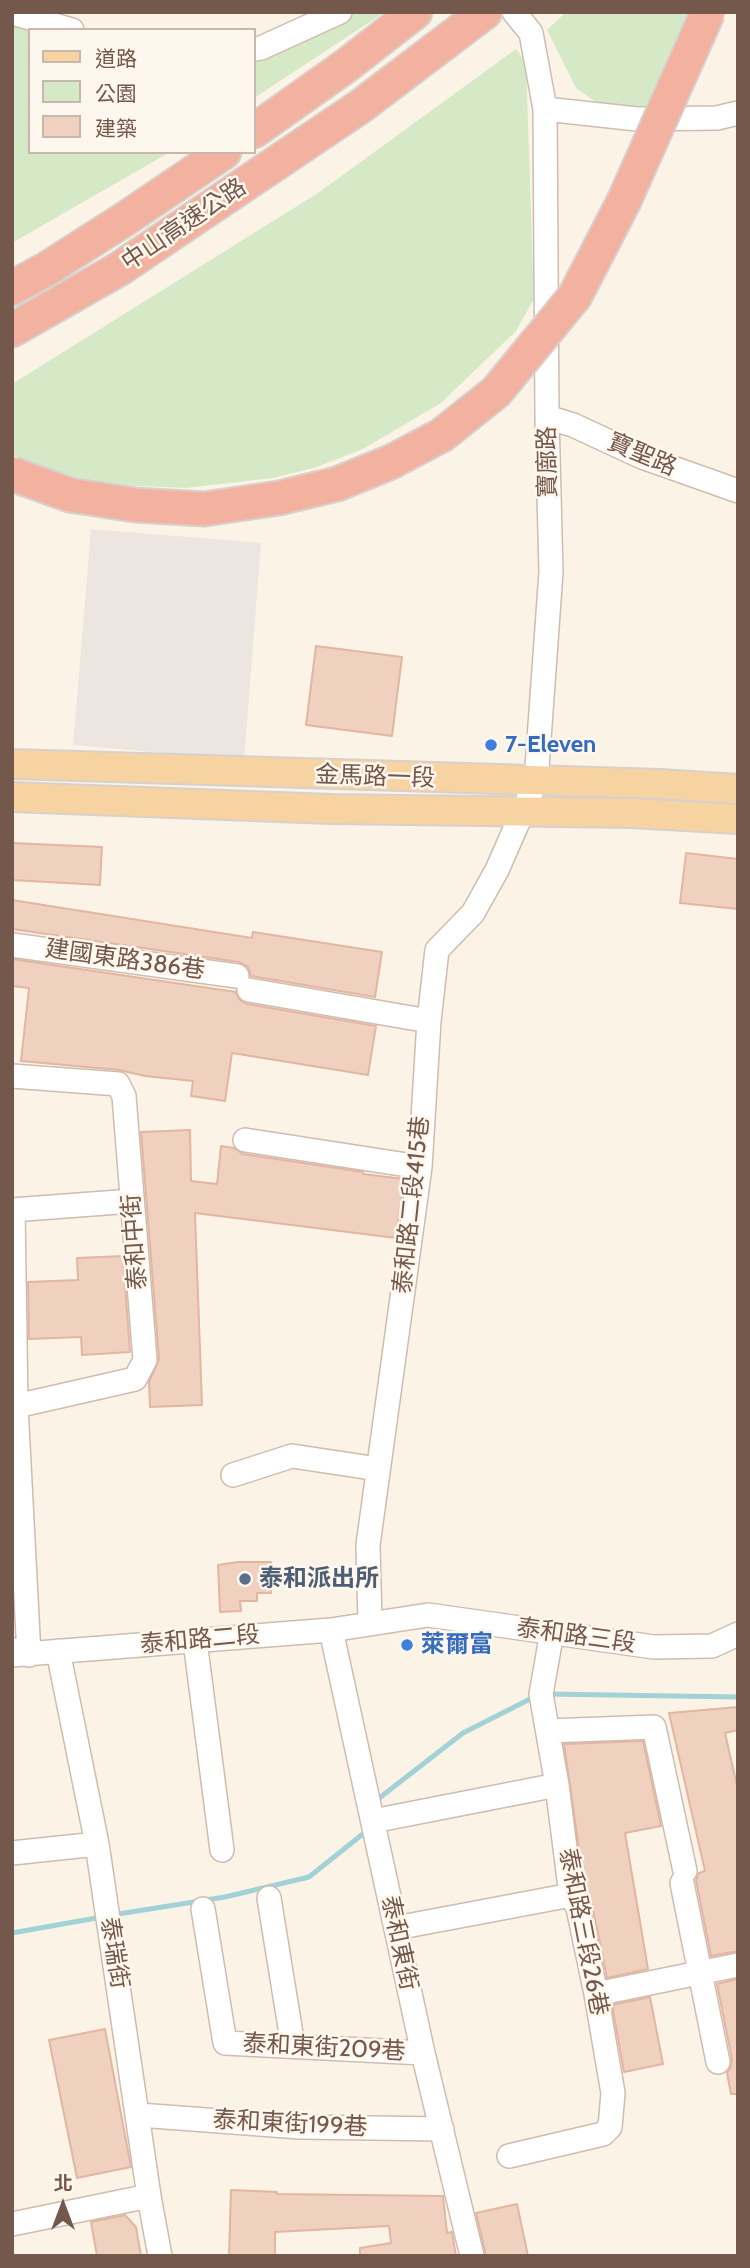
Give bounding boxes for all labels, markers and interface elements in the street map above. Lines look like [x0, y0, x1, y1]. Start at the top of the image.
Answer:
legend [28, 28, 256, 154]
text: 道路 [95, 46, 137, 71]
text: 公園 [95, 81, 137, 106]
text: 建築 [95, 116, 137, 141]
street label: 中山高速公路 [116, 173, 252, 277]
street label: 寶廍路 [533, 426, 563, 498]
street label: 寶聖路 [603, 428, 681, 482]
place label: 7-Eleven [505, 731, 596, 759]
marker: 7-Eleven [483, 737, 499, 753]
street label: 金馬路一段 [315, 761, 435, 793]
street label: 建國東路386巷 [43, 935, 207, 985]
street label: 泰和路二段415巷 [388, 1115, 436, 1295]
street label: 泰和中街 [117, 1193, 153, 1291]
place label: 泰和派出所 [259, 1565, 379, 1593]
marker: 泰和派出所 [237, 1571, 253, 1587]
street label: 泰和路三段 [515, 1613, 637, 1659]
street label: 泰和路二段 [139, 1620, 261, 1660]
place label: 萊爾富 [421, 1631, 493, 1659]
marker: 萊爾富 [399, 1637, 415, 1653]
street label: 泰和路三段26巷 [553, 1846, 613, 2018]
street label: 泰和東街 [375, 1893, 423, 1993]
street label: 泰瑞街 [94, 1915, 134, 1991]
street label: 泰和東街209巷 [242, 2029, 406, 2067]
street label: 泰和東街199巷 [212, 2106, 368, 2142]
north arrow [28, 2170, 98, 2240]
text: 北 [53, 2172, 73, 2195]

